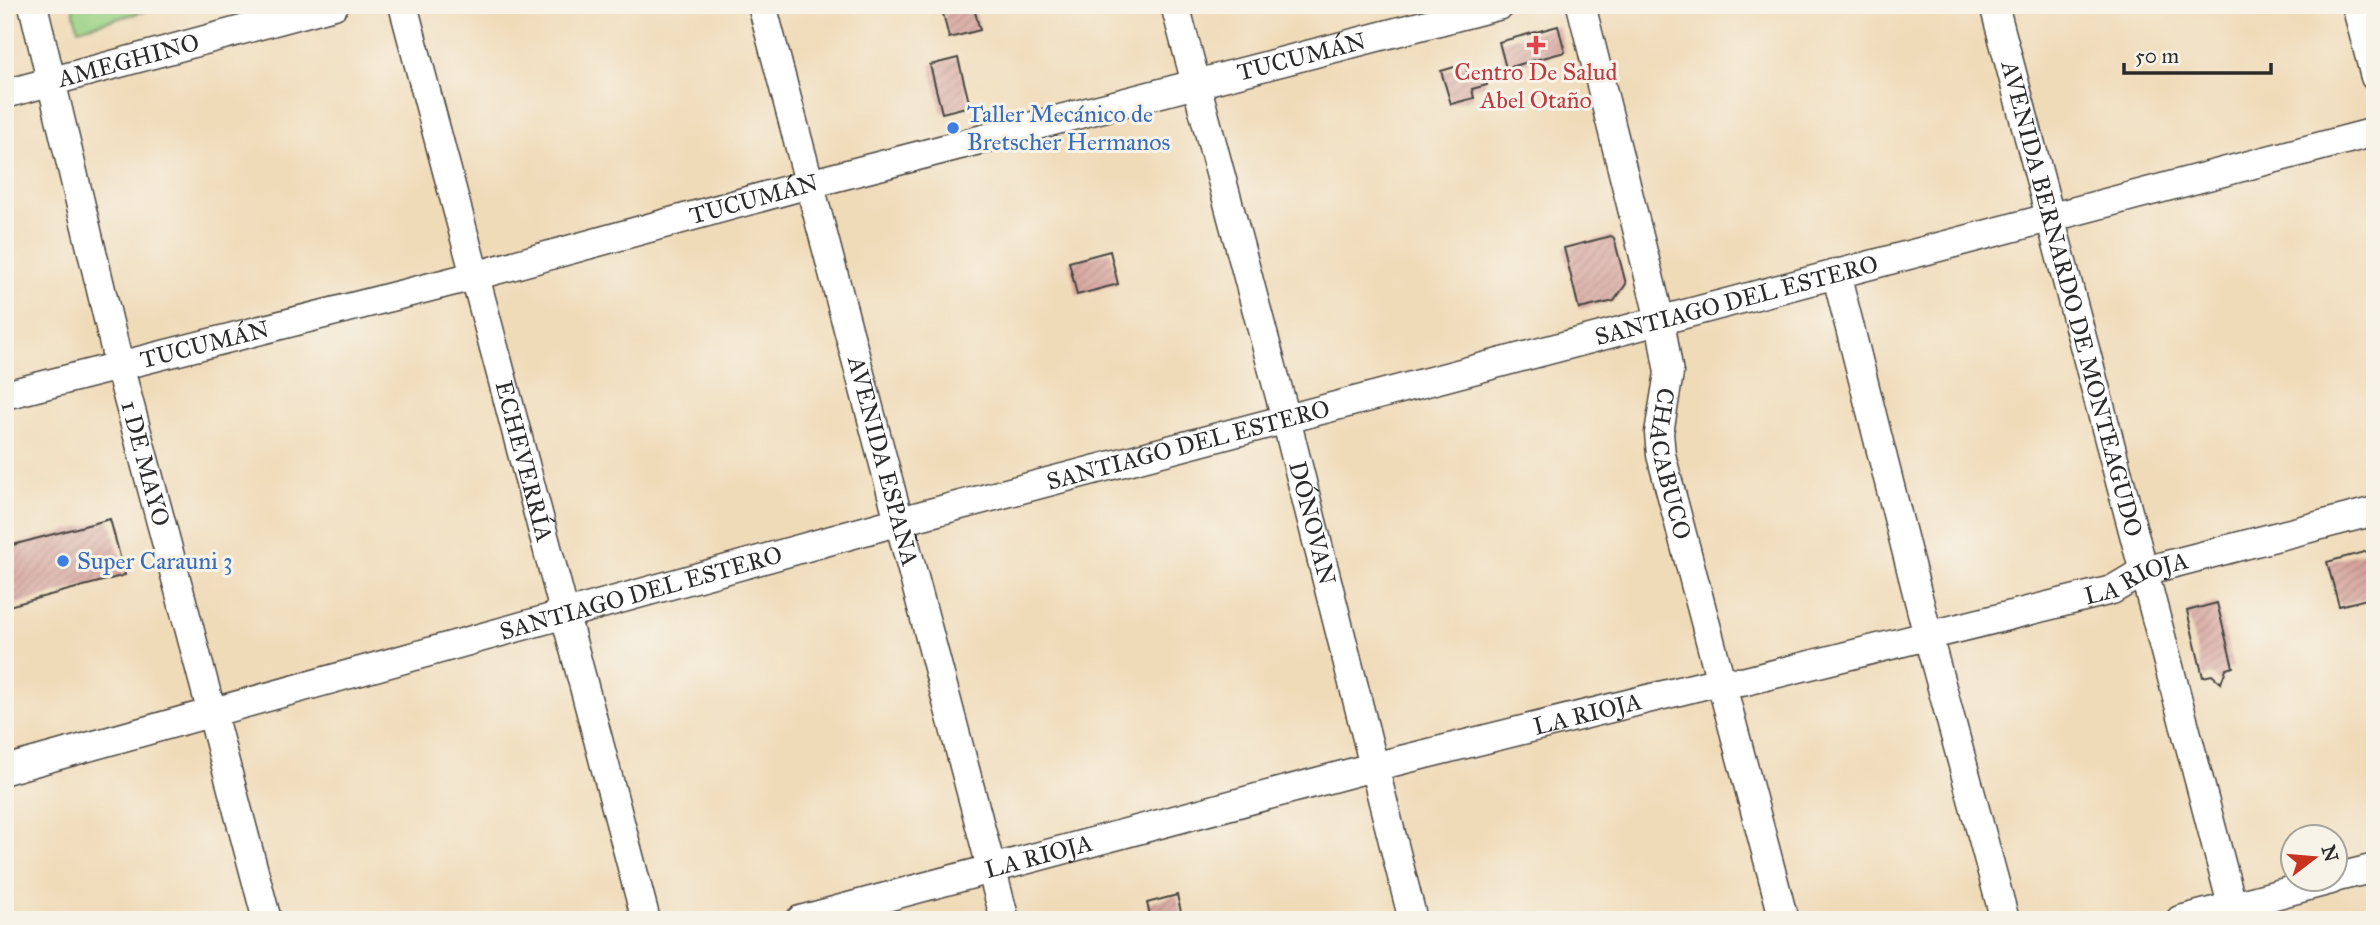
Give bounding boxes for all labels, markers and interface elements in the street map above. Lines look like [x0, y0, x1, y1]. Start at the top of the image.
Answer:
street label: TUCUMÁN [1234, 26, 1369, 88]
street label: AMEGHINO [54, 27, 203, 94]
scale bar [2124, 32, 2272, 76]
marker: Centro De Salud Abel Otaño [1526, 35, 1546, 55]
text: 50 m [2135, 43, 2180, 69]
place label: Centro De Salud Abel Otaño [1454, 57, 1618, 115]
street label: AVENIDA BERNARDO DE MONTEAGUDO [1994, 57, 2149, 540]
place label: Taller Mecánico de Bretscher Hermanos [967, 99, 1170, 157]
marker: Taller Mecánico de Bretscher Hermanos [945, 120, 961, 136]
street label: TUCUMÁN [686, 167, 821, 231]
street label: SANTIAGO DEL ESTERO [1592, 249, 1881, 352]
street label: TUCUMÁN [137, 314, 272, 375]
street label: AVENIDA ESPAÑA [841, 352, 925, 569]
street label: ECHEVERRÍA [488, 377, 560, 545]
street label: CHACABUCO [1643, 386, 1698, 543]
street label: SANTIAGO DEL ESTERO [1043, 393, 1333, 497]
street label: 1 DE MAYO [114, 397, 176, 530]
street label: DÓNOVAN [1282, 458, 1342, 588]
street label: SANTIAGO DEL ESTERO [496, 540, 785, 647]
street label: LA RIOJA [2081, 545, 2191, 611]
place label: Super Carauni 3 [77, 546, 233, 576]
marker: Super Carauni 3 [55, 553, 71, 569]
street label: LA RIOJA [1530, 686, 1645, 742]
north arrow [2278, 824, 2348, 894]
street label: LA RIOJA [981, 828, 1096, 885]
text: N [2317, 843, 2343, 864]

